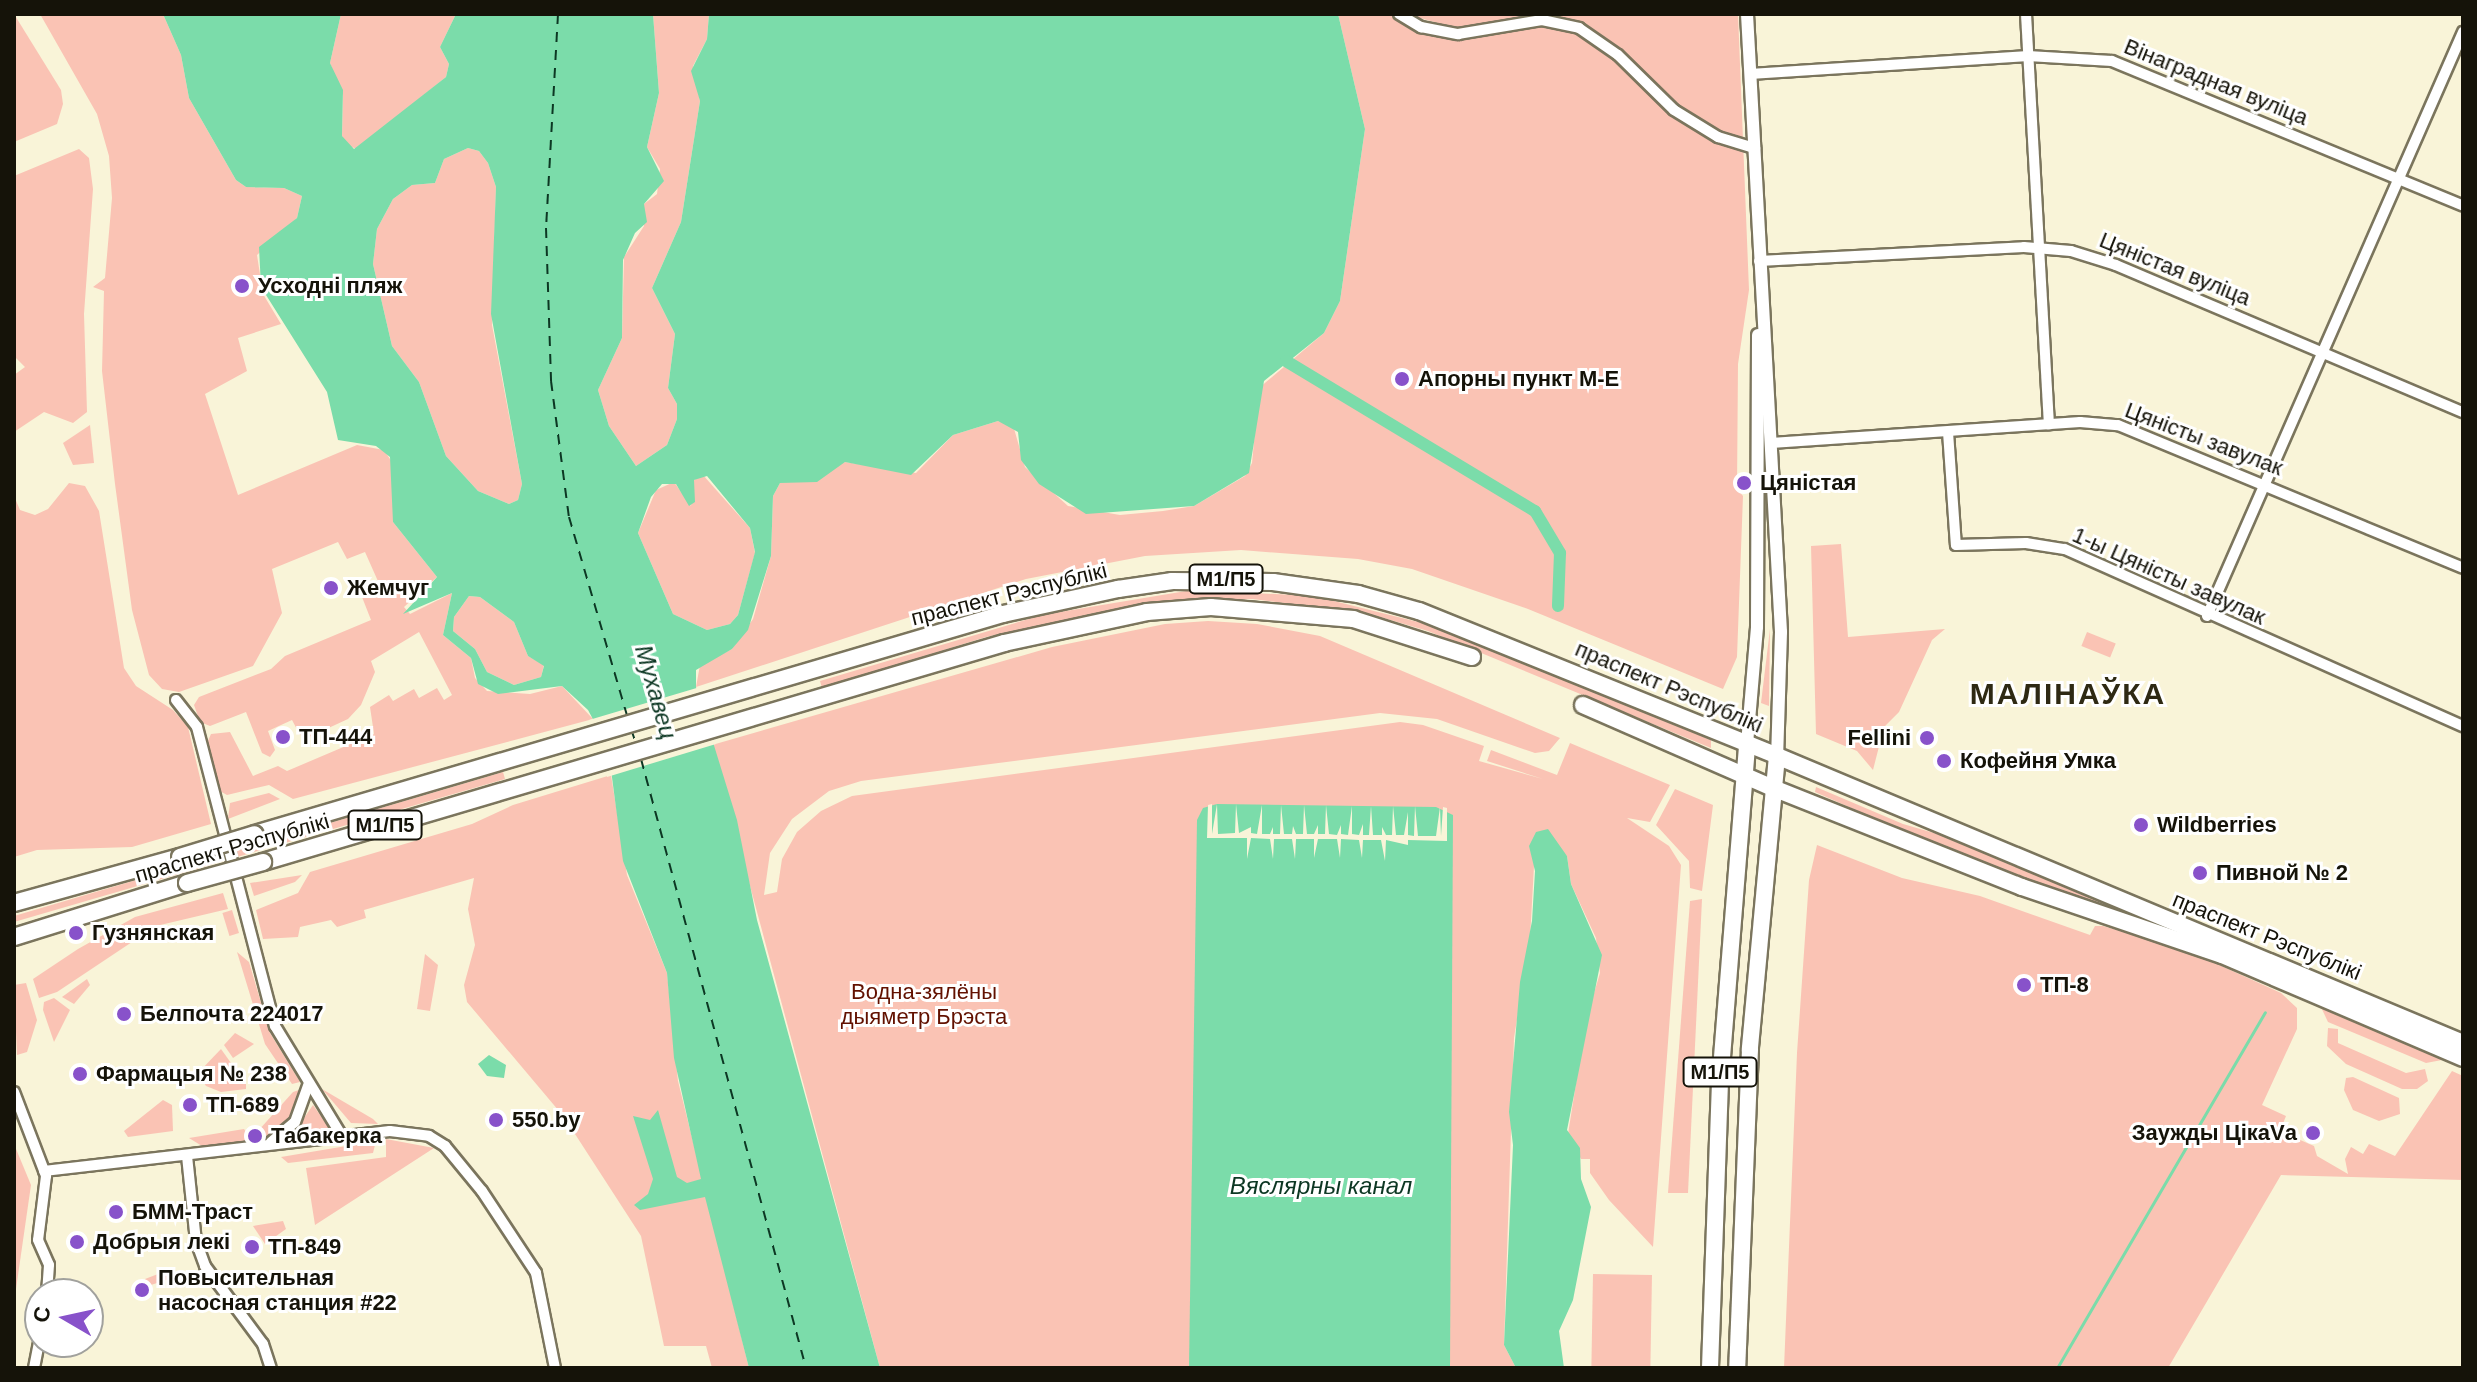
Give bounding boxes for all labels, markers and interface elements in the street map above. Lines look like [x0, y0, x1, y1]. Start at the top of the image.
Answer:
street label: Вінаградная вуліца [2120, 33, 2312, 131]
street label: Цяністая вуліца [2096, 227, 2254, 311]
place label: Усходні пляж [258, 273, 402, 299]
marker: Усходні пляж [233, 277, 251, 295]
place label: Апорны пункт М-Е [1418, 366, 1619, 392]
marker: Апорны пункт М-Е [1393, 370, 1411, 388]
street label: Цяністы завулак [2121, 397, 2287, 481]
place label: Цяністая [1760, 470, 1856, 496]
marker: Цяністая [1735, 474, 1753, 492]
street label: 1-ы Цяністы завулак [2068, 522, 2270, 630]
street label: праспект Рэспублікі [908, 557, 1110, 631]
road number: М1/П5 [1188, 563, 1264, 595]
place label: Жемчуг [347, 575, 429, 601]
marker: Жемчуг [322, 579, 340, 597]
street label: праспект Рэспублікі [1571, 636, 1767, 738]
water label: Мухавец [629, 642, 683, 742]
district label: МАЛІНАЎКА [1970, 676, 2166, 712]
place label: ТП-444 [299, 724, 372, 750]
place label: Fellini [1847, 725, 1911, 751]
marker: ТП-444 [274, 728, 292, 746]
marker: Fellini [1918, 729, 1936, 747]
place label: Кофейня Умка [1960, 748, 2116, 774]
marker: Кофейня Умка [1935, 752, 1953, 770]
street label: праспект Рэспублікі [132, 808, 332, 888]
road number: М1/П5 [347, 809, 423, 841]
place label: Wildberries [2157, 812, 2277, 838]
marker: Wildberries [2132, 816, 2150, 834]
place label: Пивной № 2 [2216, 860, 2348, 886]
marker: Пивной № 2 [2191, 864, 2209, 882]
street label: праспект Рэспублікі [2169, 886, 2365, 986]
place label: Гузнянская [92, 920, 214, 946]
marker: Гузнянская [67, 924, 85, 942]
place label: ТП-8 [2040, 972, 2089, 998]
marker: ТП-8 [2015, 976, 2033, 994]
park label: Водна-зялёны дыяметр Брэста [841, 978, 1007, 1030]
place label: Белпочта 224017 [140, 1001, 324, 1027]
marker: Белпочта 224017 [115, 1005, 133, 1023]
road number: М1/П5 [1682, 1056, 1758, 1088]
place label: Фармацыя № 238 [96, 1061, 287, 1087]
marker: Фармацыя № 238 [71, 1065, 89, 1083]
place label: ТП-689 [206, 1092, 279, 1118]
marker: ТП-689 [181, 1096, 199, 1114]
place label: 550.by [512, 1107, 580, 1133]
marker: 550.by [487, 1111, 505, 1129]
place label: Заужды ЦікаVа [2132, 1120, 2297, 1146]
place label: Табакерка [271, 1123, 382, 1149]
marker: Заужды ЦікаVа [2304, 1124, 2322, 1142]
marker: Табакерка [246, 1127, 264, 1145]
water label: Вяслярны канал [1230, 1172, 1412, 1200]
place label: БММ-Траст [132, 1199, 253, 1225]
marker: БММ-Траст [107, 1203, 125, 1221]
place label: Добрыя лекі [93, 1229, 230, 1255]
marker: Добрыя лекі [68, 1233, 86, 1251]
place label: ТП-849 [268, 1234, 341, 1260]
marker: ТП-849 [243, 1238, 261, 1256]
place label: Повысительная насосная станция #22 [158, 1264, 397, 1316]
north arrow [24, 1278, 104, 1358]
marker: Повысительная насосная станция #22 [133, 1281, 151, 1299]
text: С [28, 1305, 55, 1324]

